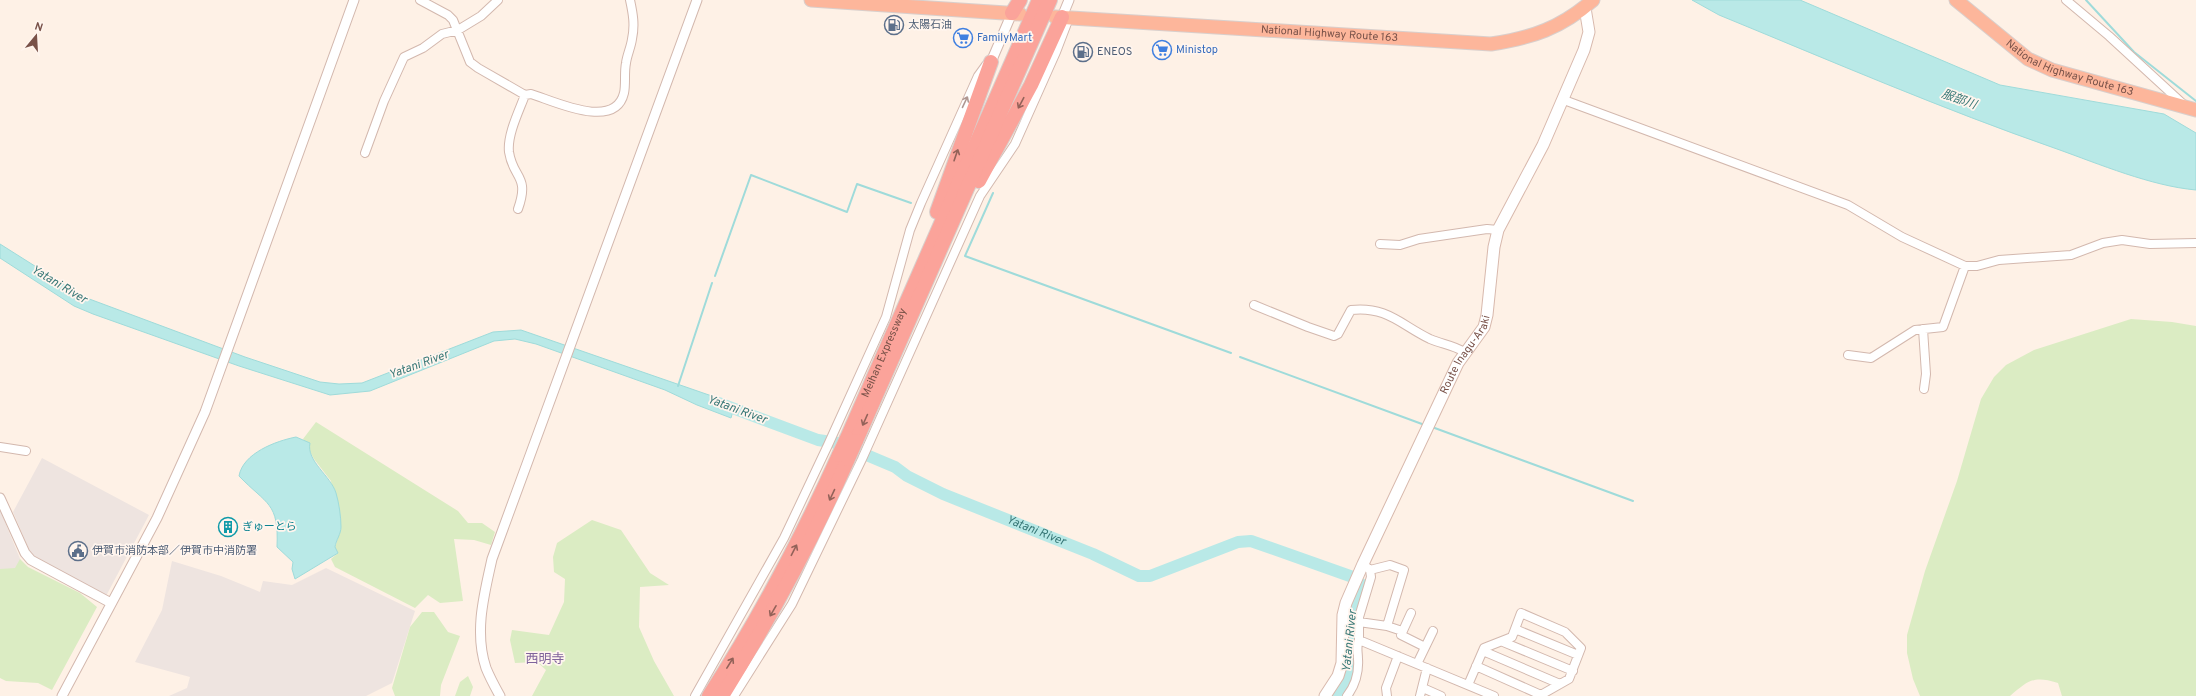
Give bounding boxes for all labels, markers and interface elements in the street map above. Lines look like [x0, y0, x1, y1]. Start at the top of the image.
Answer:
fuel station icon: 太陽石油 [883, 14, 905, 36]
north arrow [16, 16, 56, 56]
place label: 太陽石油 [908, 18, 952, 32]
text: N [33, 20, 45, 35]
street label: National Highway Route 163 [1260, 23, 1399, 45]
supermarket icon: FamilyMart [952, 27, 974, 49]
place label: FamilyMart [977, 31, 1032, 45]
street label: National Highway Route 163 [2003, 37, 2135, 99]
supermarket icon: Ministop [1151, 39, 1173, 61]
fuel station icon: ENEOS [1072, 41, 1094, 63]
place label: Ministop [1176, 43, 1218, 57]
place label: ENEOS [1097, 45, 1132, 59]
water label: 服部川 [1939, 86, 1981, 114]
one-way arrow [962, 97, 969, 109]
one-way arrow [1017, 97, 1024, 109]
one-way arrow [953, 149, 961, 161]
water label: Yatani River [28, 262, 91, 309]
street label: Meihan Expressway [859, 306, 910, 400]
street label: Route Inagu-Araki [1437, 314, 1494, 396]
water label: Yatani River [387, 346, 452, 383]
water label: Yatani River [705, 392, 770, 429]
one-way arrow [861, 414, 868, 426]
one-way arrow [828, 488, 835, 500]
water label: Yatani River [1004, 512, 1069, 551]
building icon: ぎゅーとら [217, 516, 239, 538]
place label: ぎゅーとら [242, 520, 297, 534]
public building icon: 伊賀市消防本部／伊賀市中消防署 [67, 540, 89, 562]
place label: 伊賀市消防本部／伊賀市中消防署 [92, 544, 257, 558]
one-way arrow [791, 544, 798, 556]
one-way arrow [769, 605, 777, 617]
water label: Yatani River [1339, 608, 1361, 673]
district label: 西明寺 [525, 652, 565, 668]
one-way arrow [726, 658, 734, 669]

